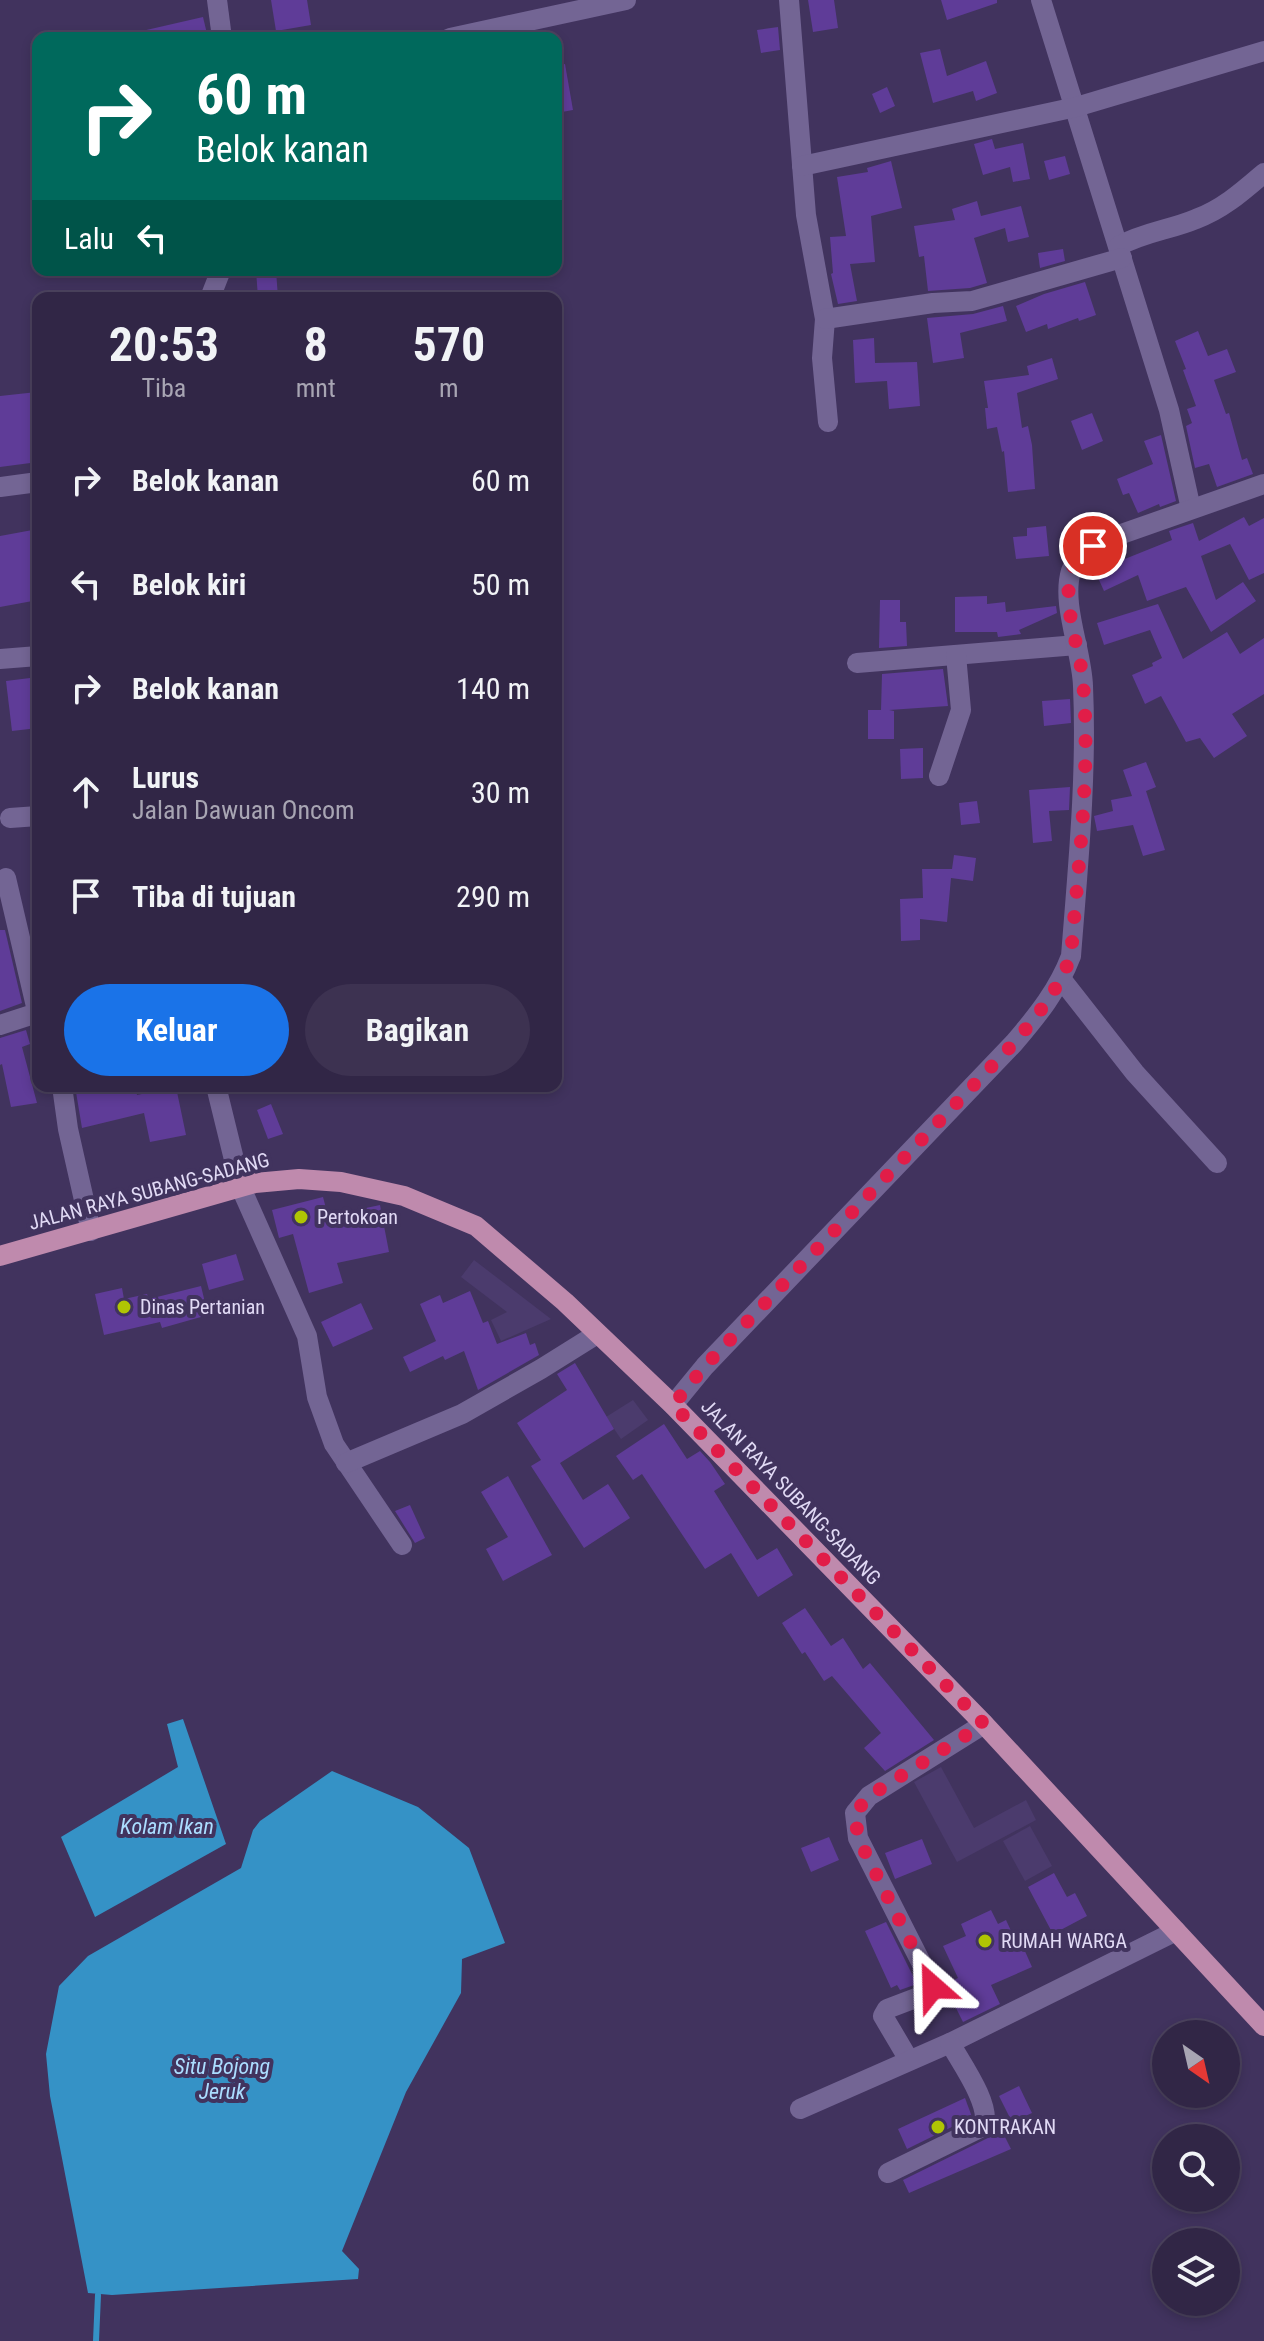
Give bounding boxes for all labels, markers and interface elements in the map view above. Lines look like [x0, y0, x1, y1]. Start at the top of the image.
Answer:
text: 60 m [196, 62, 307, 128]
icon: right [64, 64, 168, 168]
text: Belok kanan [196, 129, 369, 171]
icon: left [130, 216, 174, 260]
text: Lalu [64, 221, 114, 256]
text: 20:53 [109, 316, 219, 373]
text: 8 [304, 316, 328, 373]
text: 570 [412, 316, 485, 373]
text: Tiba [141, 373, 186, 403]
text: mnt [296, 373, 336, 403]
text: m [439, 373, 459, 403]
icon: right [64, 458, 108, 502]
text: Belok kanan [132, 463, 279, 498]
text: 60 m [471, 463, 530, 498]
pin [1059, 512, 1127, 580]
icon: arrive [1071, 524, 1115, 568]
icon: left [64, 562, 108, 606]
text: Belok kiri [132, 567, 246, 602]
text: 50 m [471, 567, 530, 602]
icon: right [64, 666, 108, 710]
text: Belok kanan [132, 671, 279, 706]
text: 140 m [456, 671, 530, 706]
text: Lurus [132, 760, 199, 795]
icon: ahead [64, 770, 108, 814]
text: 30 m [471, 775, 530, 810]
text: Jalan Dawuan Oncom [132, 795, 355, 825]
icon: arrive [64, 874, 108, 918]
text: Tiba di tujuan [132, 879, 296, 914]
text: 290 m [456, 879, 530, 914]
button: Keluar [64, 984, 289, 1076]
button: Bagikan [305, 984, 530, 1076]
street label: JALAN RAYA SUBANG-SADANG [26, 1147, 272, 1235]
place label: Pertokoan [317, 1205, 398, 1229]
marker: Pertokoan [292, 1208, 310, 1226]
place label: Dinas Pertanian [140, 1295, 265, 1319]
marker: Dinas Pertanian [115, 1298, 133, 1316]
street label: JALAN RAYA SUBANG-SADANG [696, 1394, 886, 1590]
water label: Kolam Ikan [120, 1814, 214, 1839]
place label: RUMAH WARGA [1001, 1929, 1127, 1953]
marker: RUMAH WARGA [976, 1932, 994, 1950]
position arrow [891, 1945, 975, 2029]
north arrow [1152, 2020, 1240, 2108]
map controls [1152, 2020, 1240, 2316]
water label: Situ Bojong Jeruk [174, 2054, 271, 2104]
place label: KONTRAKAN [954, 2115, 1056, 2139]
marker: KONTRAKAN [929, 2118, 947, 2136]
button: search [1152, 2124, 1240, 2212]
button: layers [1152, 2228, 1240, 2316]

